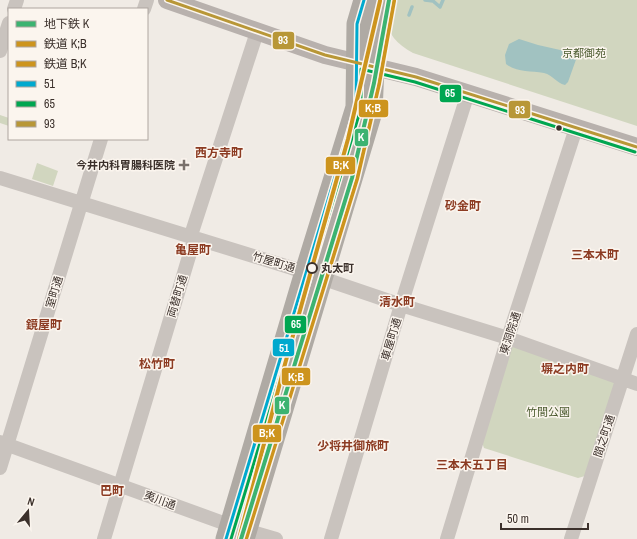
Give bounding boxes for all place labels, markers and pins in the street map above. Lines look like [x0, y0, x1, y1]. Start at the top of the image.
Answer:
unlabelled marker [554, 123, 564, 133]
place label: 今井内科胃腸科医院 [76, 158, 175, 172]
marker: 今井内科胃腸科医院 [178, 159, 190, 171]
place label: 丸太町 [321, 261, 354, 275]
marker: 丸太町 [306, 262, 318, 274]

